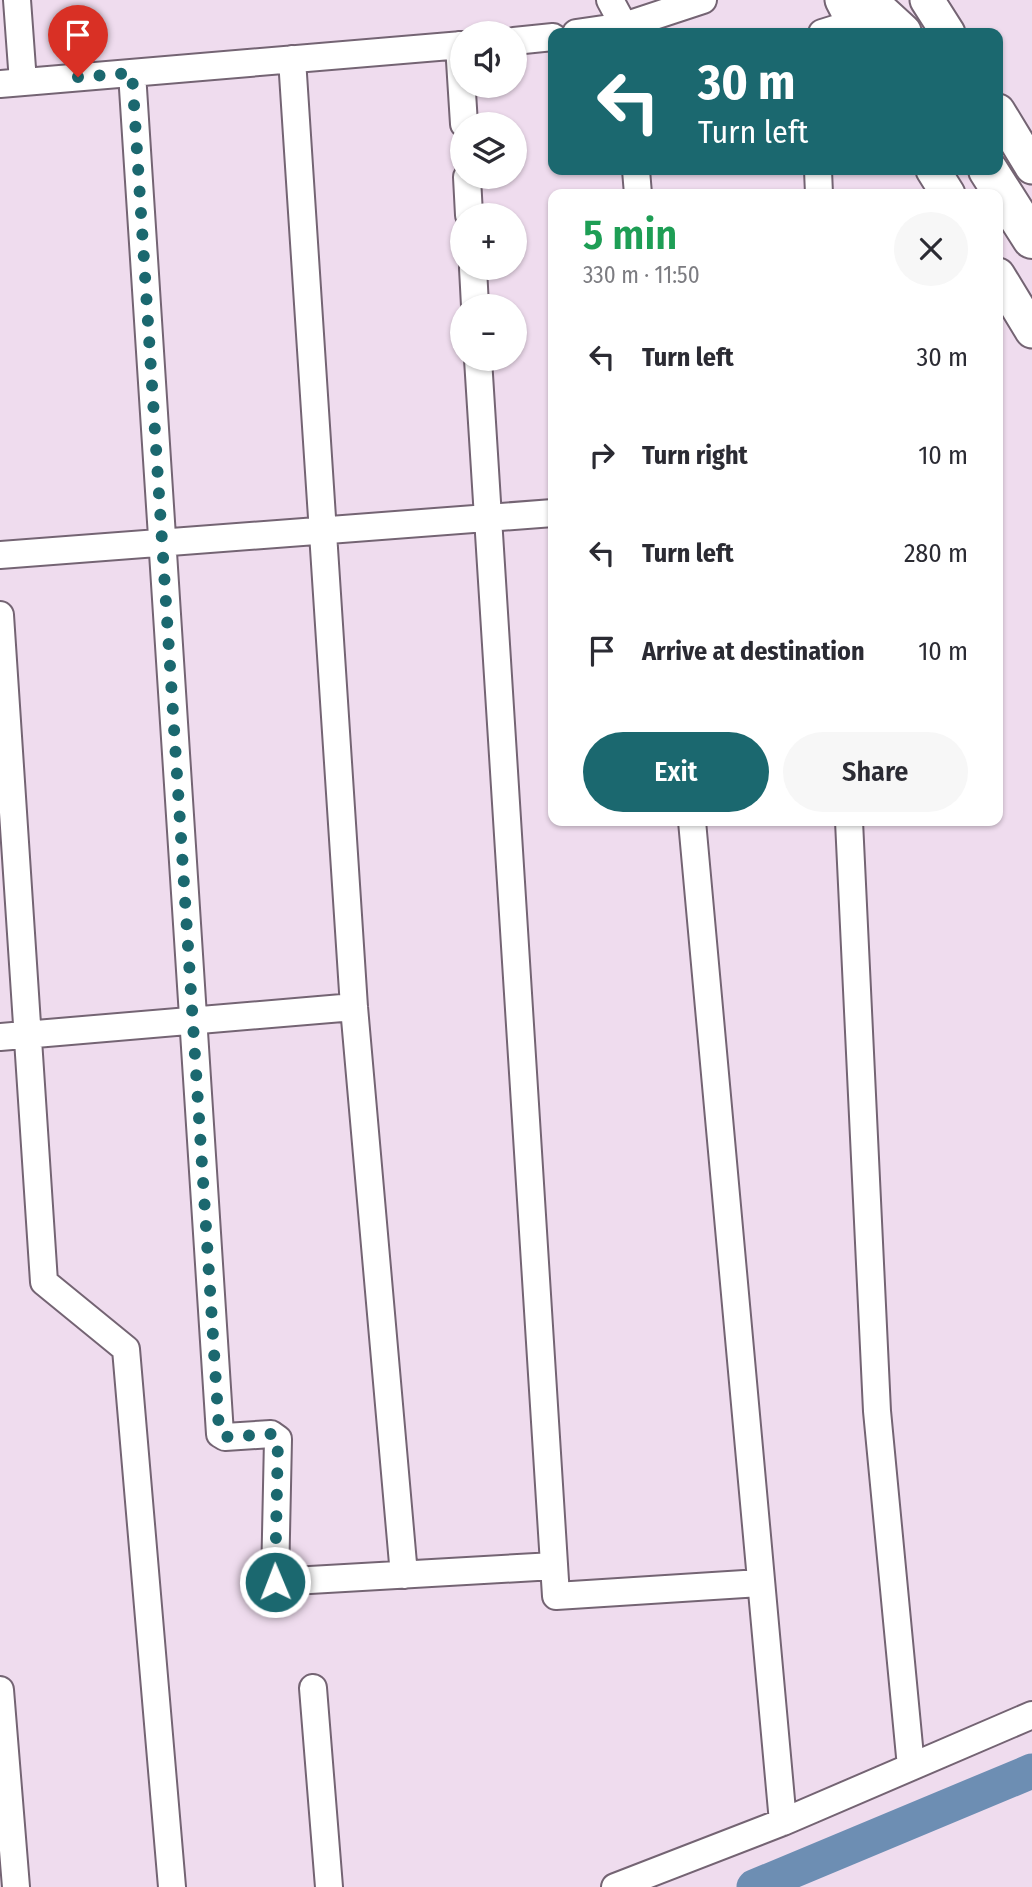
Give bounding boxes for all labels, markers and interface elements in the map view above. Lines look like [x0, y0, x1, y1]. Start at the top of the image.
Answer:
pin [48, 5, 108, 77]
icon: arrive [59, 16, 97, 54]
map controls [450, 21, 527, 371]
button: sound [450, 21, 527, 98]
text: 30 m [698, 53, 796, 112]
icon: left [583, 56, 674, 147]
button: layers [450, 112, 527, 189]
text: Turn left [698, 113, 808, 151]
button: + [450, 203, 527, 280]
text: 5 min [583, 210, 677, 260]
button: close [894, 212, 968, 286]
text: 330 m · 11:50 [583, 261, 700, 289]
button: − [450, 294, 527, 371]
icon: left [583, 338, 621, 376]
text: Turn left [642, 342, 734, 373]
text: 30 m [917, 342, 968, 373]
icon: right [583, 436, 621, 474]
text: Turn right [642, 440, 748, 471]
text: 10 m [918, 440, 968, 471]
icon: left [583, 534, 621, 572]
text: Turn left [642, 538, 734, 569]
text: 280 m [904, 538, 968, 569]
icon: arrive [583, 632, 621, 670]
text: Arrive at destination [642, 636, 865, 667]
text: 10 m [918, 636, 968, 667]
button: Exit [583, 732, 769, 812]
button: Share [783, 732, 968, 812]
position arrow [238, 1545, 312, 1619]

